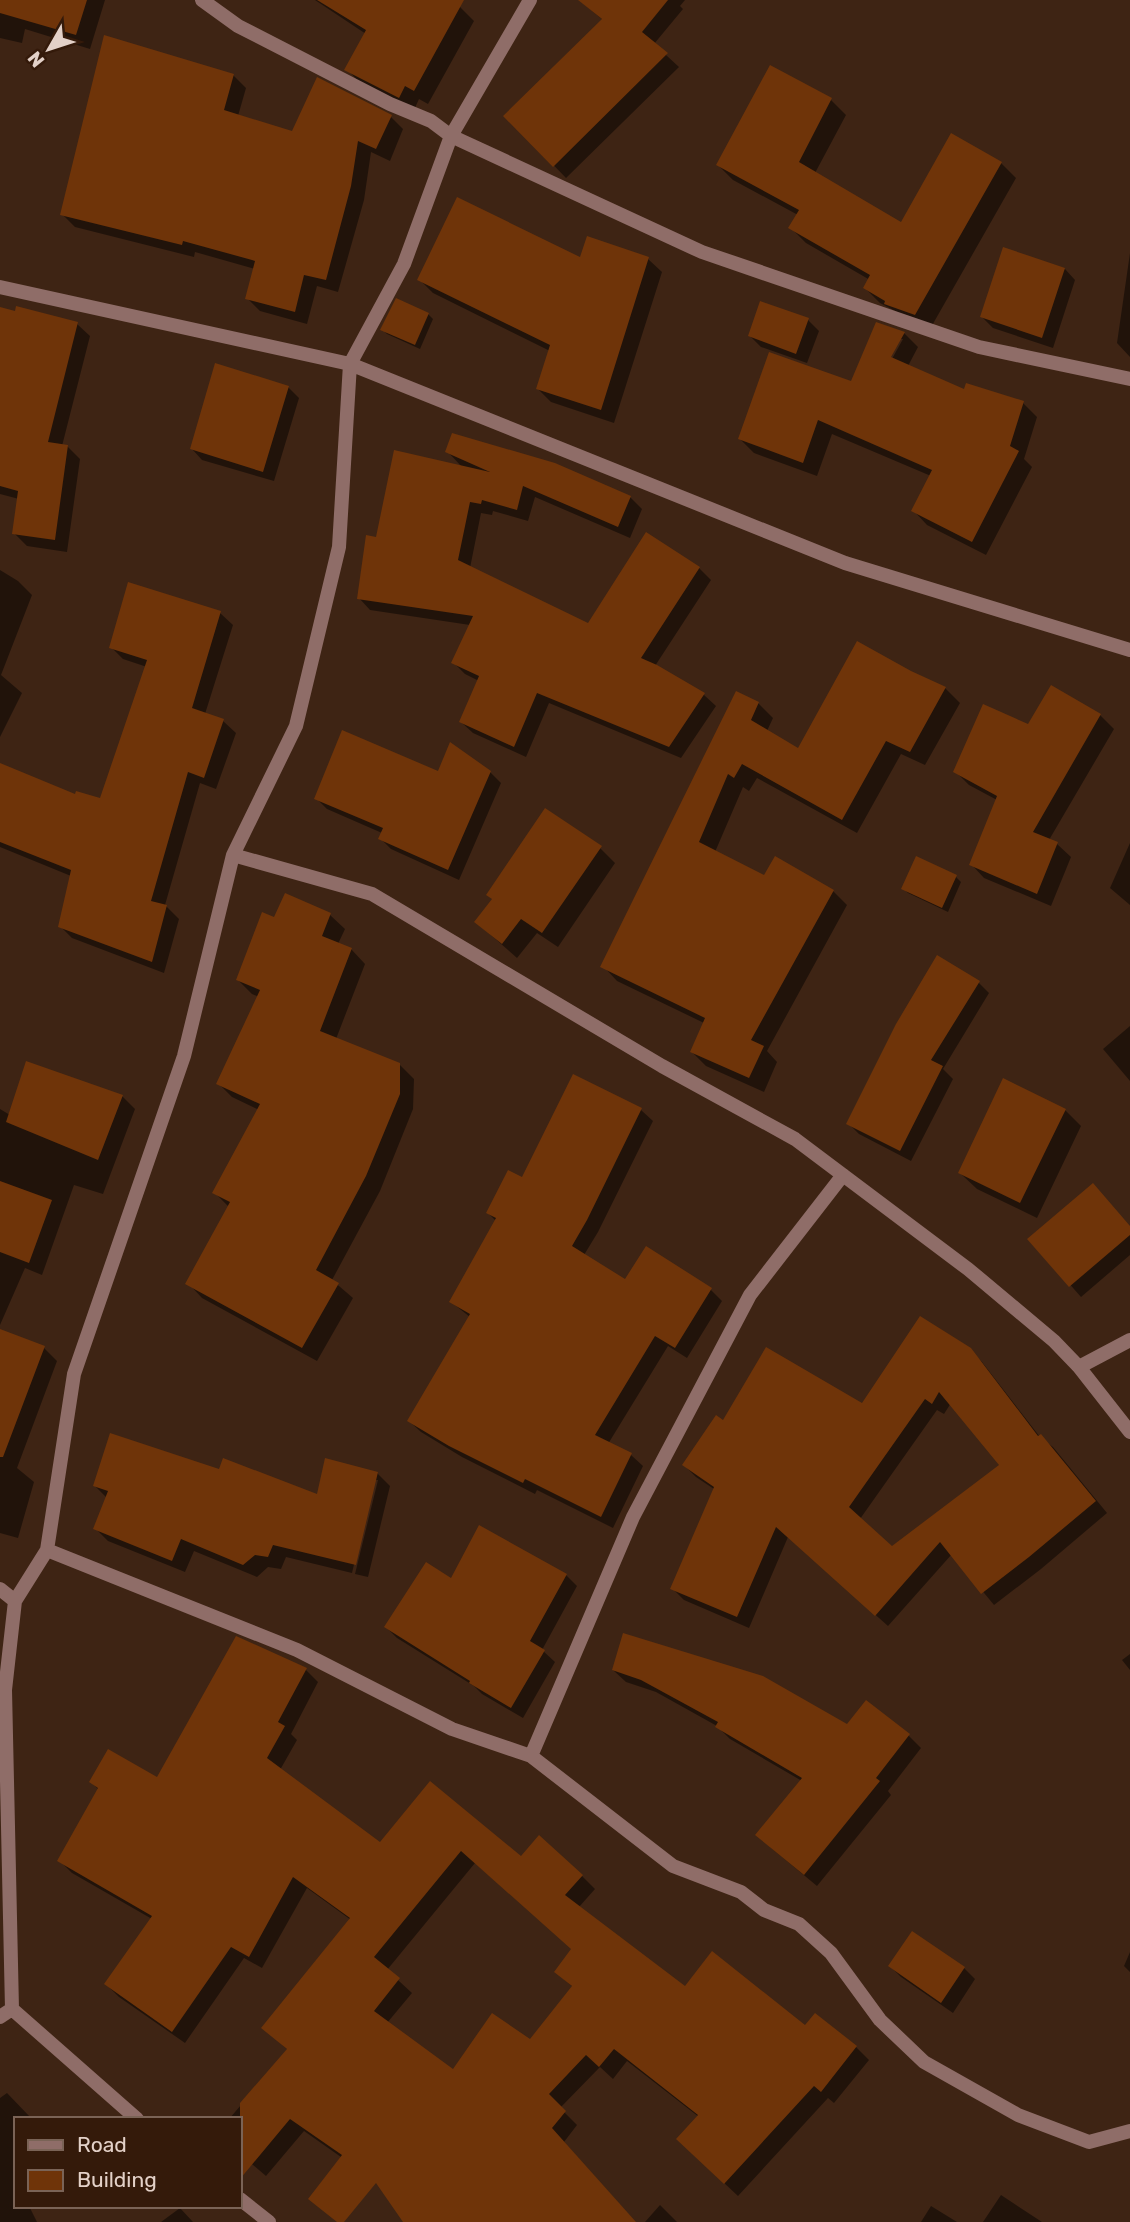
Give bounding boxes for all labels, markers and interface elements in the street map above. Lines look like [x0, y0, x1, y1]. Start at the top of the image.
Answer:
north arrow [14, 14, 84, 84]
text: N [23, 47, 49, 72]
legend [14, 2117, 242, 2208]
text: Road [77, 2132, 127, 2157]
text: Building [77, 2167, 157, 2192]

